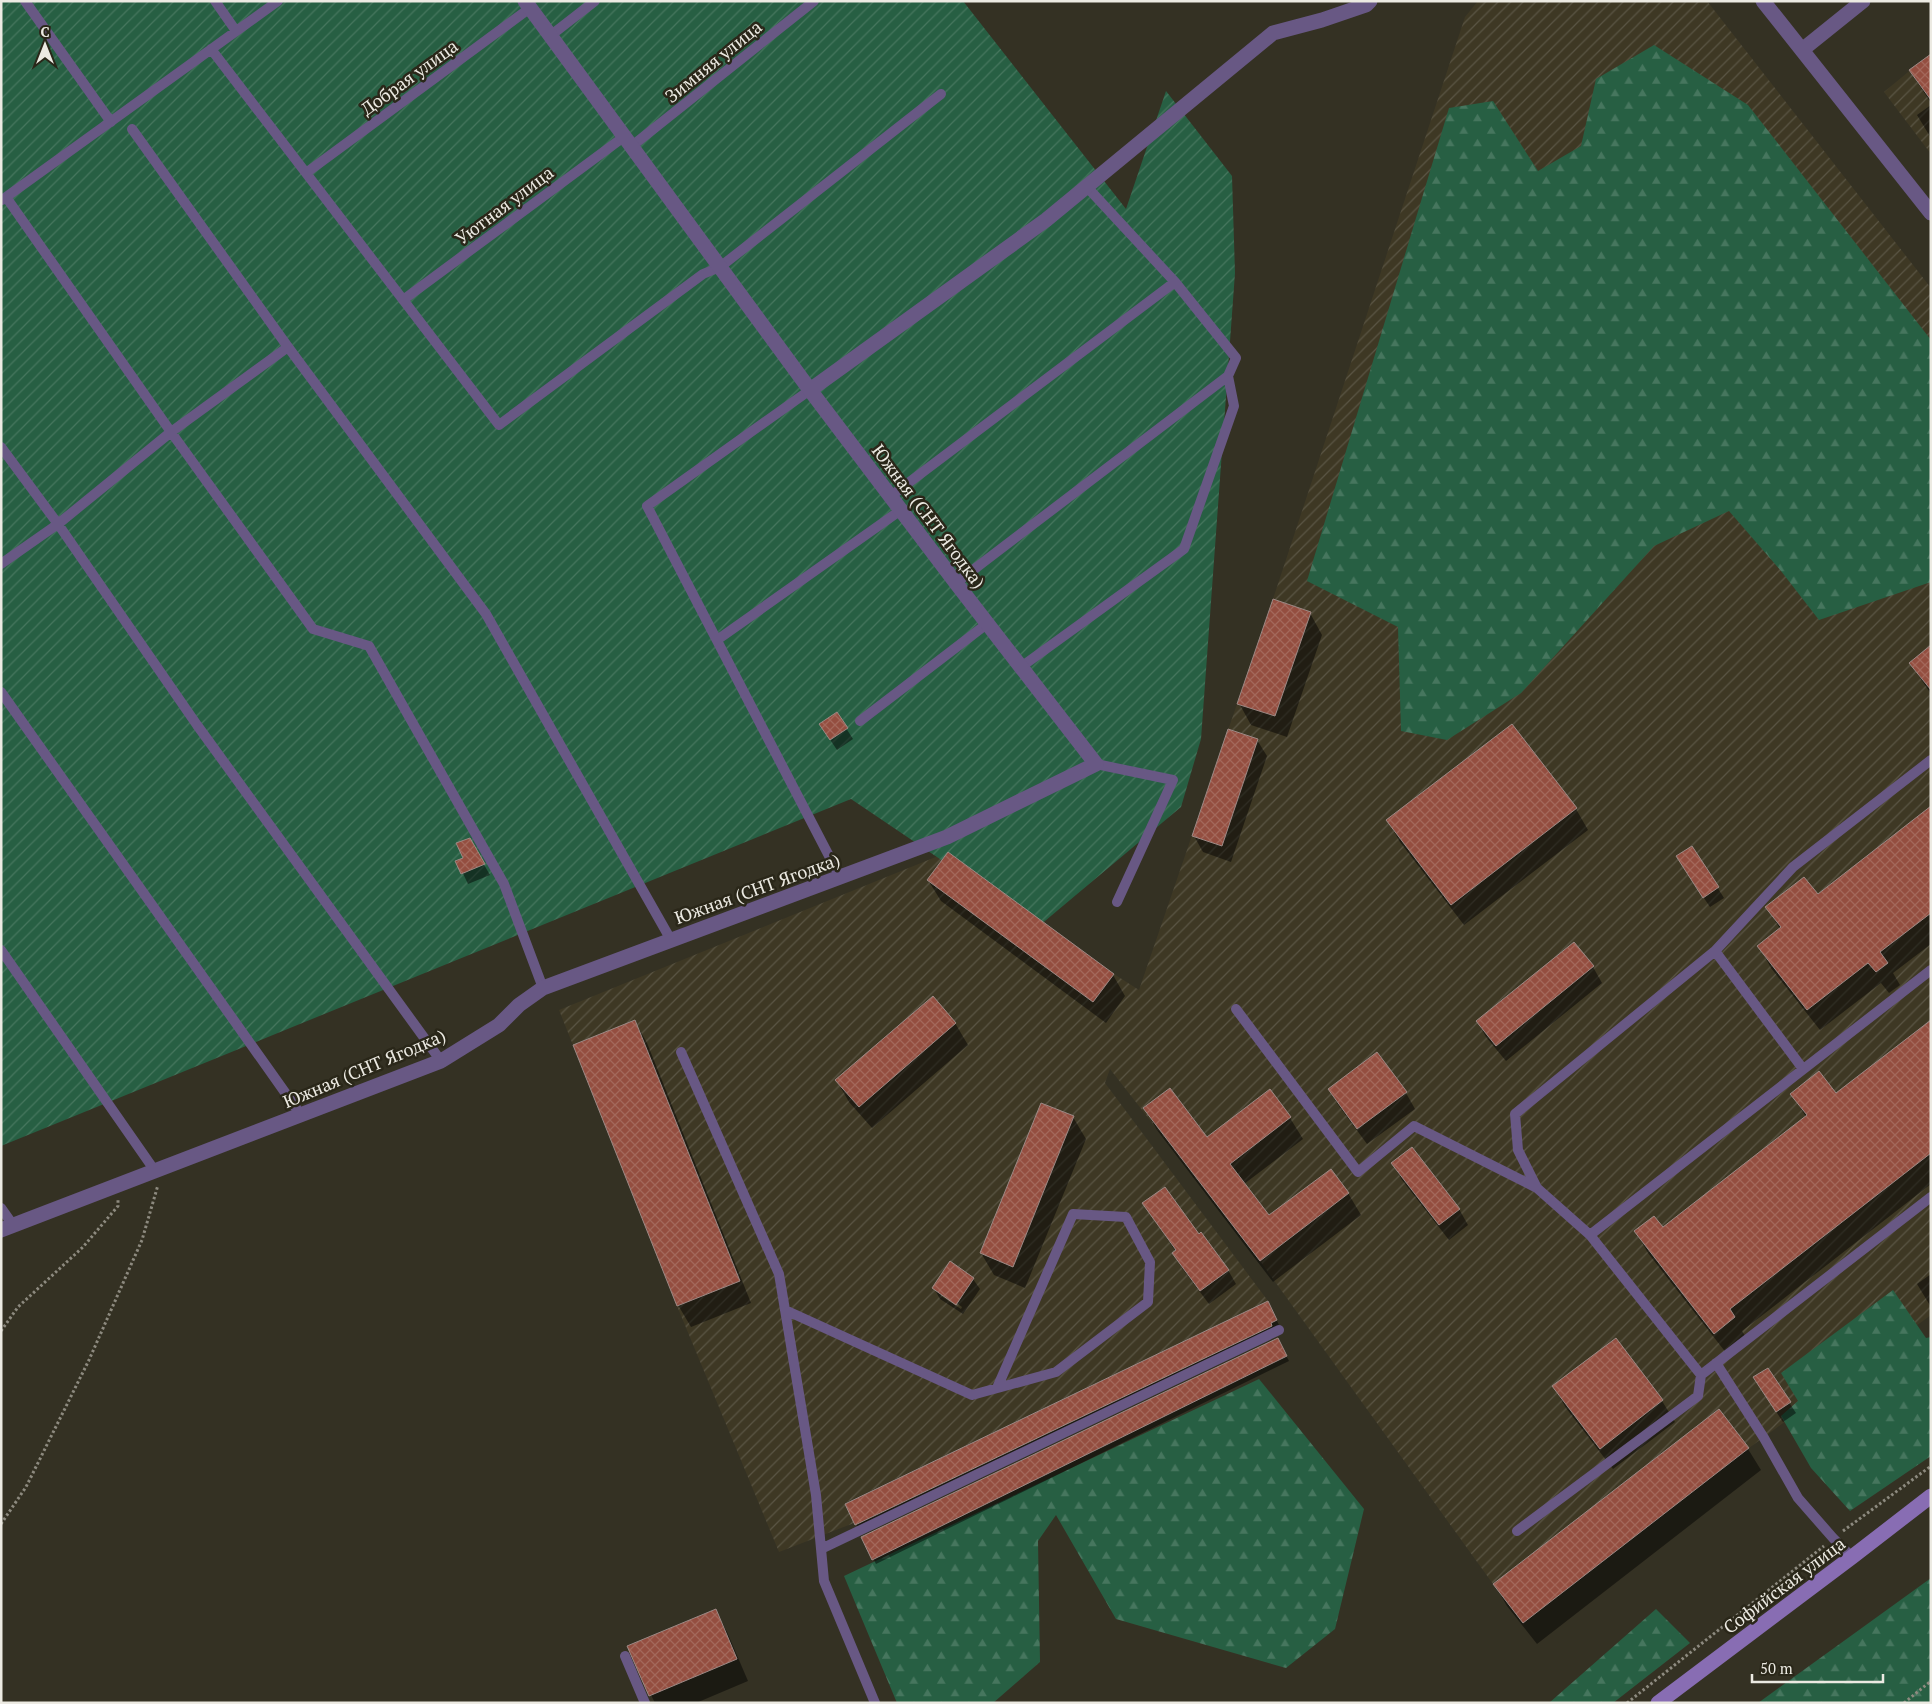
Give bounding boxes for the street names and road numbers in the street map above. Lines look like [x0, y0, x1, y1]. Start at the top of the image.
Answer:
street label: Зимняя улица [659, 14, 767, 108]
street label: Добрая улица [356, 34, 462, 120]
street label: Уютная улица [450, 160, 558, 250]
street label: Южная (СНТ Ягодка) [867, 439, 991, 593]
street label: Южная (СНТ Ягодка) [671, 847, 843, 929]
street label: Южная (СНТ Ягодка) [279, 1023, 449, 1113]
street label: Софийская улица [1718, 1531, 1850, 1639]

